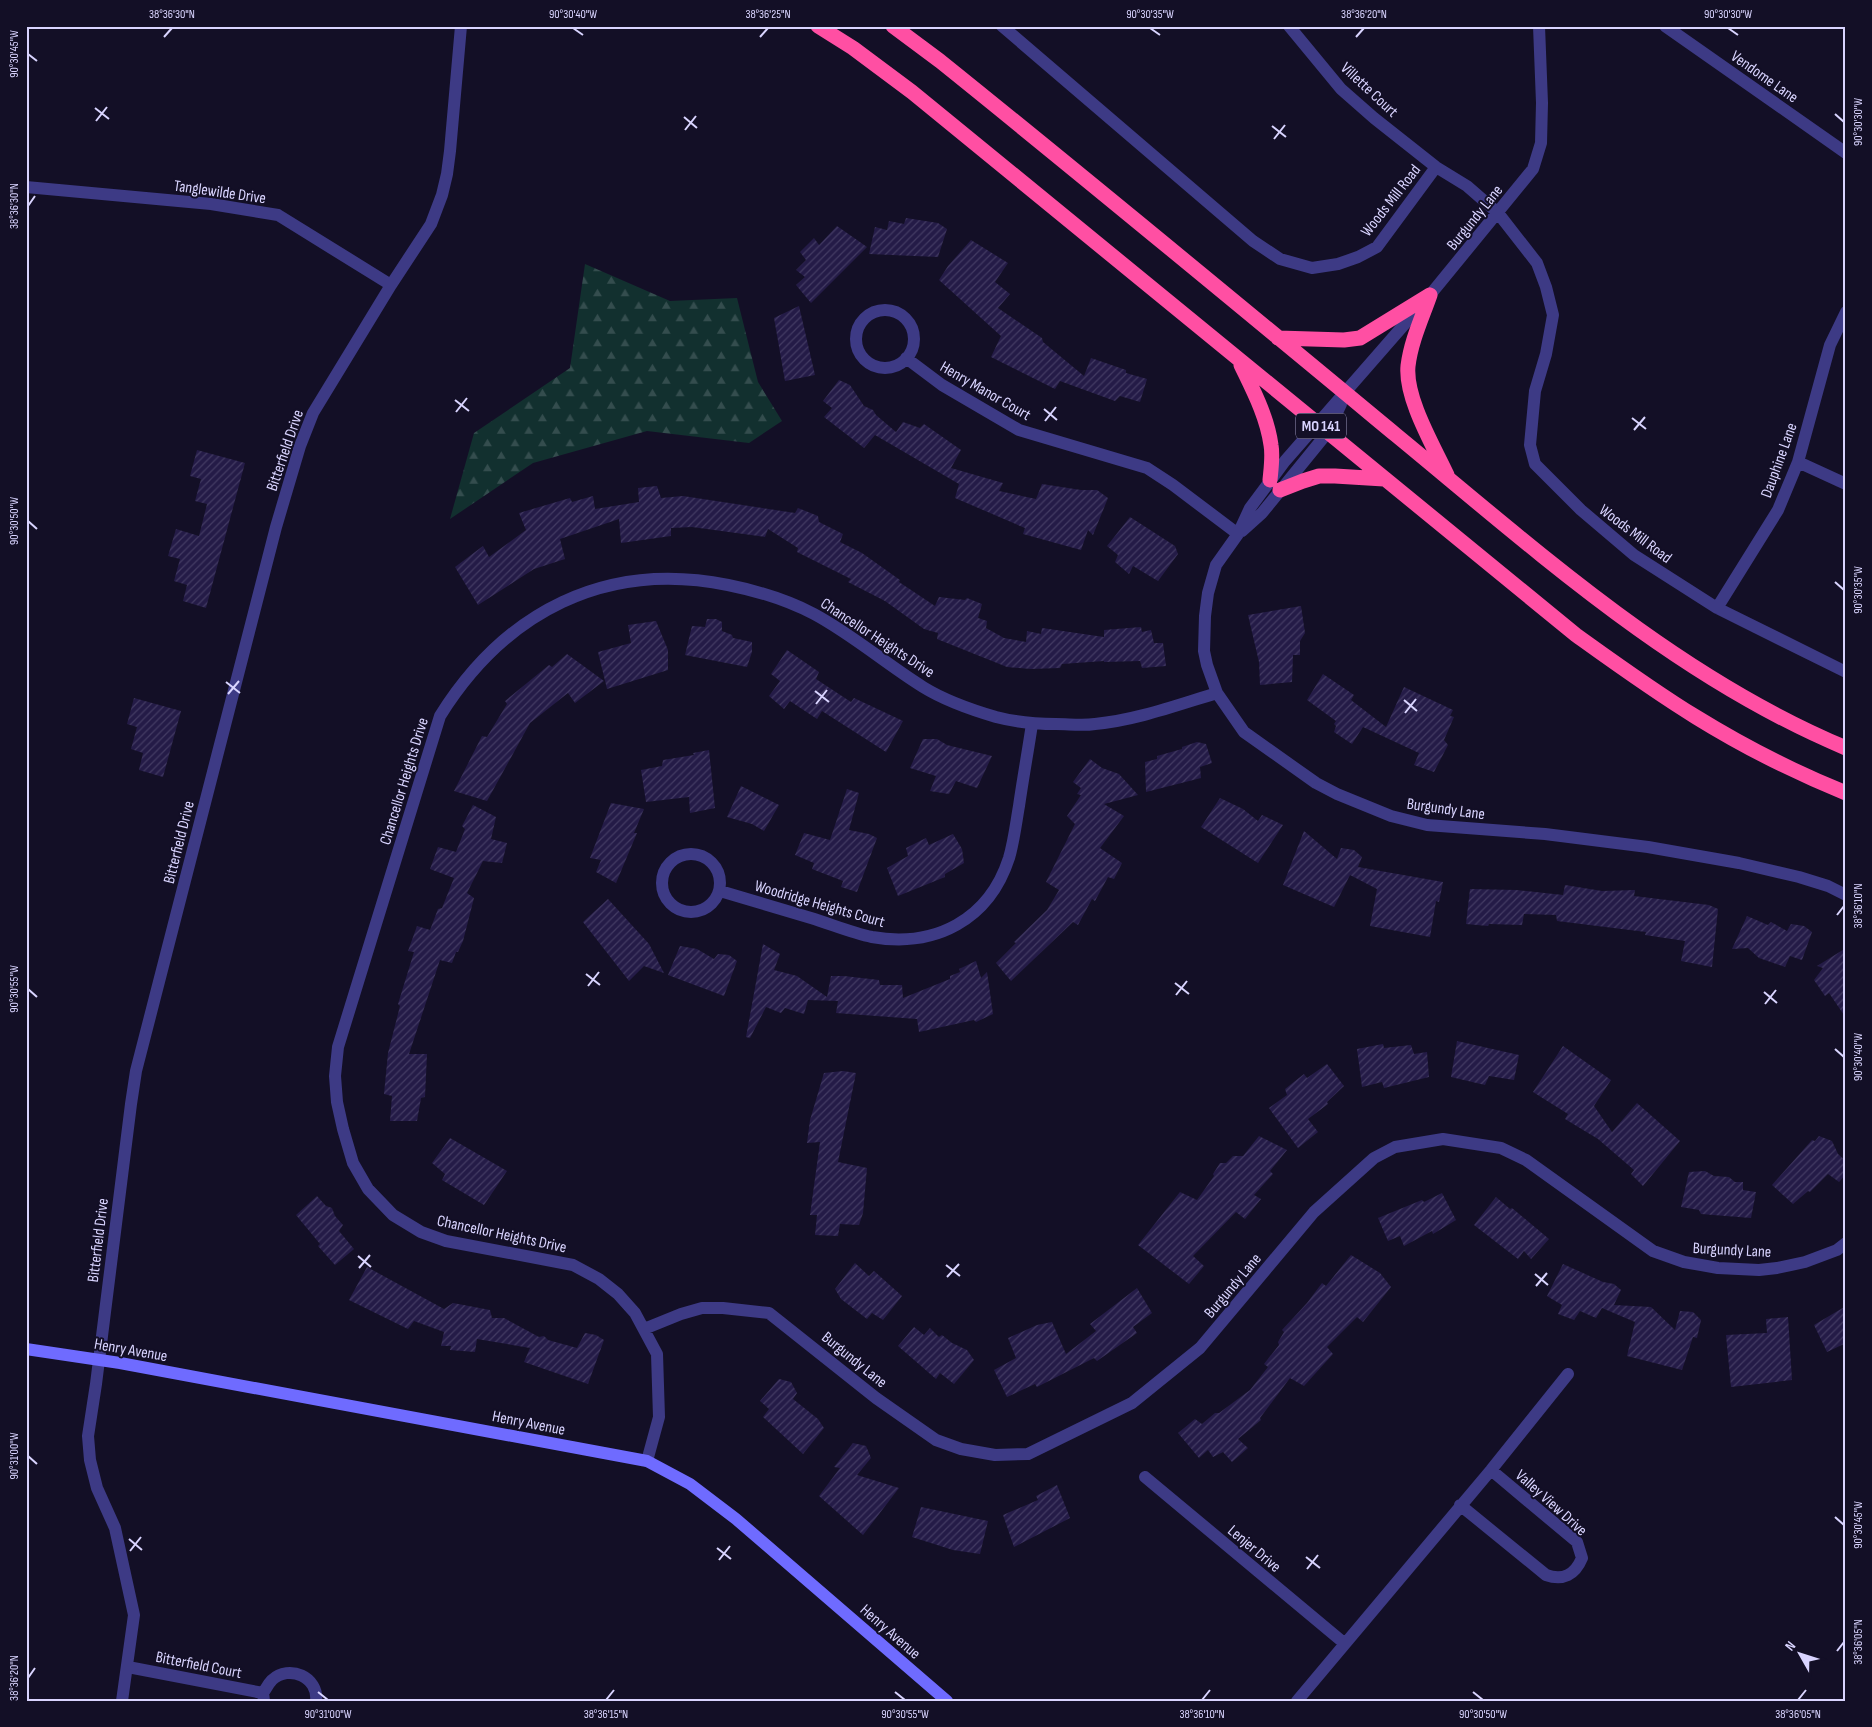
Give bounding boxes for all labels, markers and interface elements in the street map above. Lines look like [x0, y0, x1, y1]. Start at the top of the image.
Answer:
text: 38°36'30"N [149, 7, 195, 22]
text: 90°30'40"W [549, 7, 597, 22]
text: 38°36'25"N [745, 7, 791, 22]
text: 90°30'35"W [1126, 7, 1174, 22]
text: 38°36'20"N [1341, 7, 1387, 22]
text: 90°30'30"W [1704, 7, 1752, 22]
text: 90°30'45"W [7, 30, 22, 78]
street label: Vendome Lane [1727, 47, 1801, 107]
street label: Villette Court [1336, 59, 1402, 122]
text: 90°30'30"W [1851, 98, 1866, 146]
street label: Woods Mill Road [1357, 161, 1425, 241]
street label: Tanglewilde Drive [173, 177, 267, 208]
street label: Burgundy Lane [1443, 181, 1507, 254]
text: 38°36'30"N [7, 183, 22, 229]
street label: Henry Manor Court [936, 358, 1034, 425]
street label: Bitterfield Drive [263, 407, 308, 494]
road number: MO 141 [1296, 414, 1346, 438]
street label: Dauphine Lane [1757, 420, 1802, 501]
text: 90°30'50"W [7, 497, 22, 545]
street label: Woods Mill Road [1595, 501, 1675, 568]
text: 90°30'35"W [1851, 566, 1866, 614]
street label: Chancellor Heights Drive [817, 594, 938, 682]
street label: Chancellor Heights Drive [376, 716, 433, 847]
street label: Burgundy Lane [1406, 795, 1486, 824]
street label: Bitterfield Drive [160, 799, 199, 886]
street label: Woodridge Heights Court [752, 877, 887, 932]
text: 38°36'10"N [1851, 883, 1866, 929]
text: 90°30'55"W [7, 965, 22, 1013]
text: 90°30'40"W [1851, 1033, 1866, 1081]
street label: Bitterfield Drive [84, 1197, 113, 1283]
street label: Chancellor Heights Drive [435, 1211, 568, 1257]
street label: Burgundy Lane [1692, 1239, 1772, 1262]
street label: Burgundy Lane [1201, 1250, 1266, 1322]
street label: Burgundy Lane [818, 1328, 891, 1392]
street label: Henry Avenue [93, 1335, 169, 1366]
street label: Henry Avenue [491, 1407, 567, 1440]
text: 90°31'00"W [7, 1432, 22, 1480]
street label: Valley View Drive [1511, 1466, 1591, 1540]
text: 90°30'45"W [1851, 1501, 1866, 1549]
street label: Lenjer Drive [1224, 1521, 1284, 1577]
street label: Henry Avenue [856, 1601, 924, 1664]
text: 38°36'05"N [1851, 1619, 1866, 1665]
north arrow [1774, 1630, 1824, 1680]
text: N [1781, 1638, 1799, 1654]
street label: Bitterfield Court [154, 1648, 243, 1683]
text: 38°36'20"N [7, 1655, 22, 1701]
text: 90°31'00"W [304, 1707, 352, 1722]
text: 38°36'15"N [584, 1707, 628, 1722]
text: 90°30'55"W [881, 1707, 929, 1722]
text: 38°36'10"N [1179, 1707, 1225, 1722]
text: 90°30'50"W [1459, 1707, 1507, 1722]
text: 38°36'05"N [1775, 1707, 1821, 1722]

